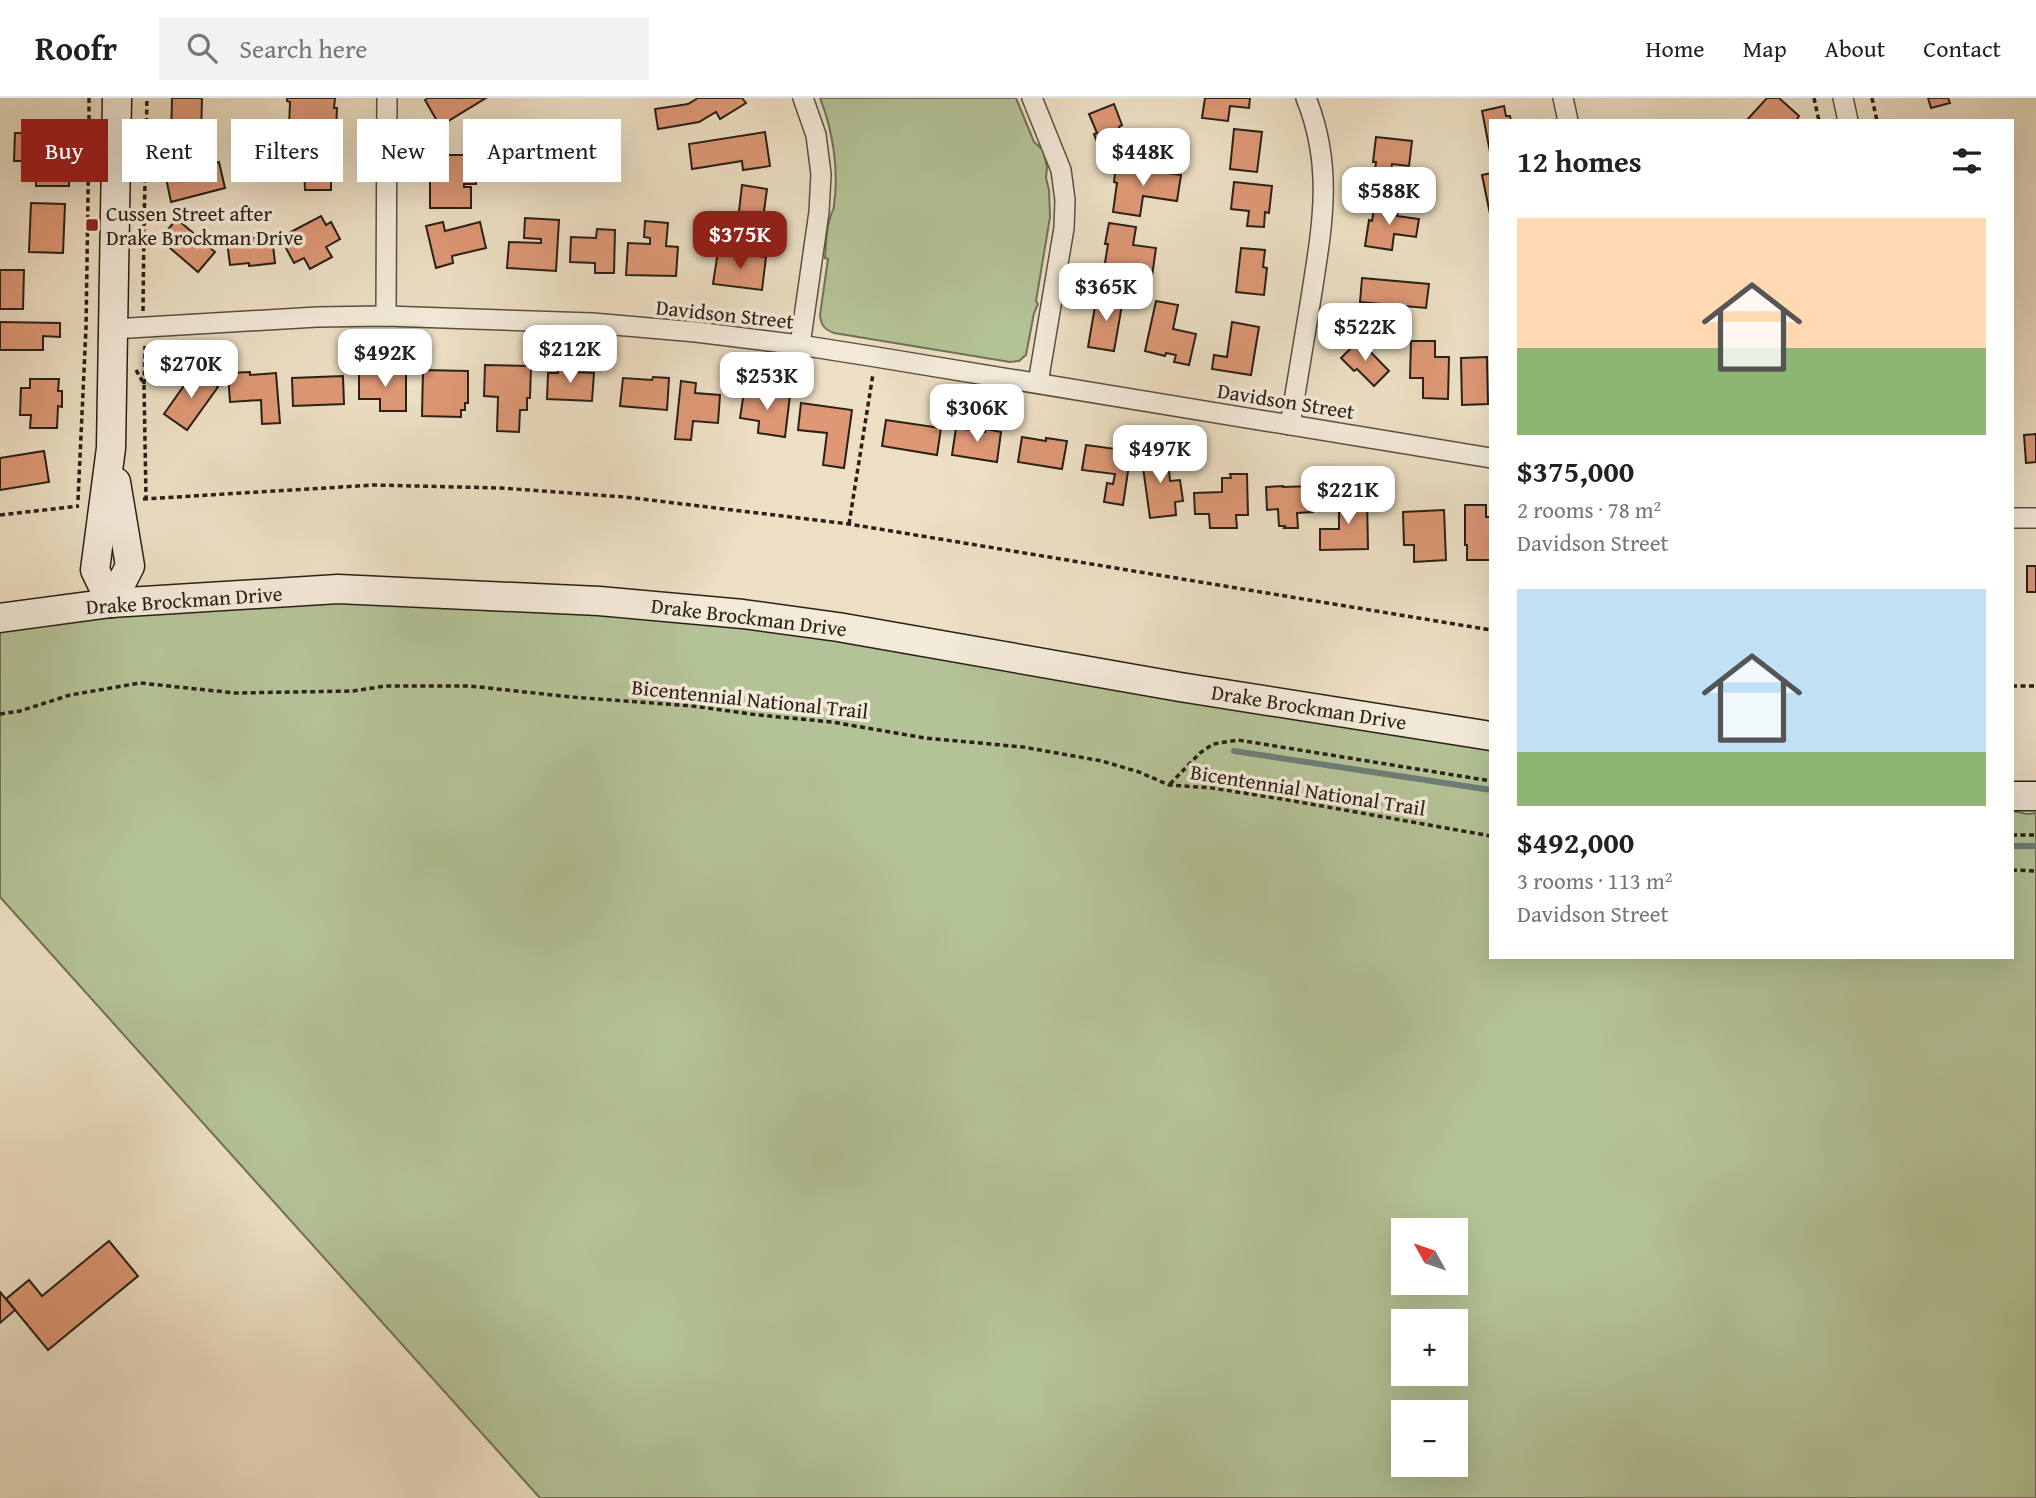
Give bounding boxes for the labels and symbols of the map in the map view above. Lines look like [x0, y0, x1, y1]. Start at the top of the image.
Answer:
pin: $448K [1094, 129, 1192, 188]
pin: $588K [1340, 167, 1438, 227]
place label: Cussen Street after Drake Brockman Drive [106, 198, 303, 253]
pin: $375K [691, 212, 789, 271]
marker: Cussen Street after Drake Brockman Drive [84, 217, 100, 233]
pin: $365K [1057, 264, 1155, 323]
street label: Davidson Street [654, 291, 796, 337]
pin: $522K [1316, 303, 1414, 363]
pin: $212K [521, 326, 619, 385]
pin: $492K [336, 330, 434, 389]
pin: $270K [142, 341, 240, 400]
pin: $253K [718, 352, 816, 412]
street label: Davidson Street [1215, 375, 1357, 427]
pin: $306K [928, 384, 1026, 444]
pin: $497K [1111, 426, 1209, 485]
pin: $221K [1299, 466, 1397, 526]
street label: Drake Brockman Drive [85, 578, 284, 622]
street label: Drake Brockman Drive [649, 590, 849, 644]
street label: Bicentennial National Trail [630, 671, 870, 727]
street label: Drake Brockman Drive [1209, 676, 1409, 738]
street label: Bicentennial National Trail [1188, 756, 1428, 824]
north arrow [1391, 1218, 1468, 1295]

